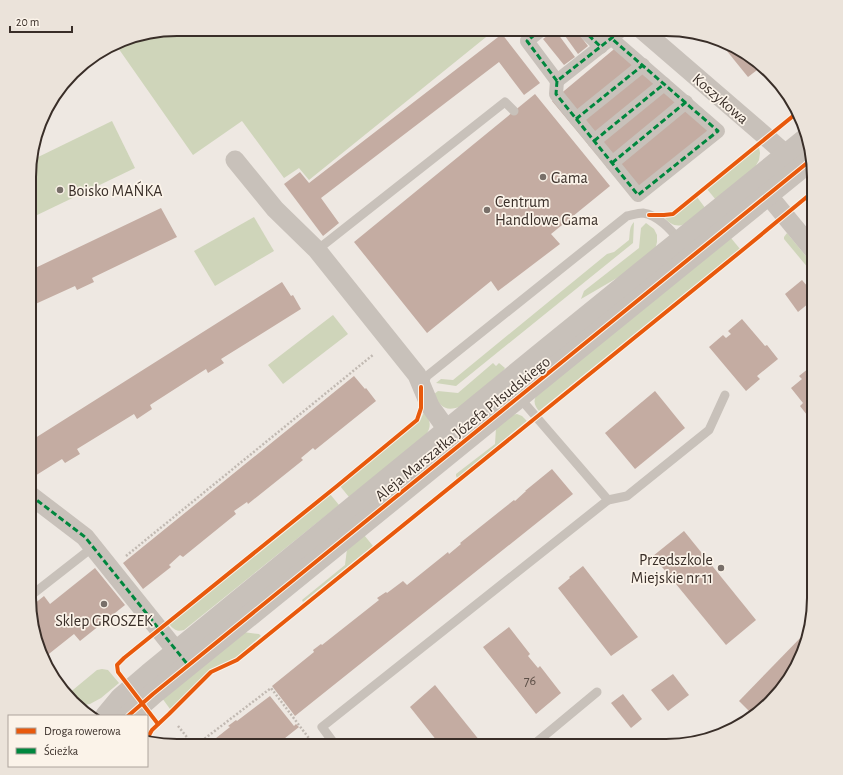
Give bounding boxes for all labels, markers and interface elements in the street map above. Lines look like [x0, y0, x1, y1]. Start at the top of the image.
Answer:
scale bar [10, 8, 72, 34]
text: 20 m [16, 16, 39, 28]
street label: Koszykowa [689, 70, 751, 128]
place label: Gama [551, 170, 588, 186]
marker: Gama [538, 172, 548, 182]
place label: Boisko MAŃKA [68, 181, 162, 199]
marker: Boisko MAŃKA [55, 185, 65, 195]
place label: Centrum Handlowe Gama [495, 194, 598, 228]
marker: Centrum Handlowe Gama [482, 205, 492, 215]
street label: Aleja Marszałka Józefa Piłsudskiego [372, 353, 554, 505]
place label: Przedszkole Miejskie nr 11 [631, 552, 713, 587]
marker: Przedszkole Miejskie nr 11 [716, 563, 726, 573]
marker: Sklep GROSZEK [99, 599, 109, 609]
place label: Sklep GROSZEK [55, 613, 153, 629]
house number: 76 [524, 674, 536, 688]
legend [8, 715, 148, 767]
text: Droga rowerowa [44, 725, 121, 737]
text: Ścieżka [44, 743, 79, 757]

